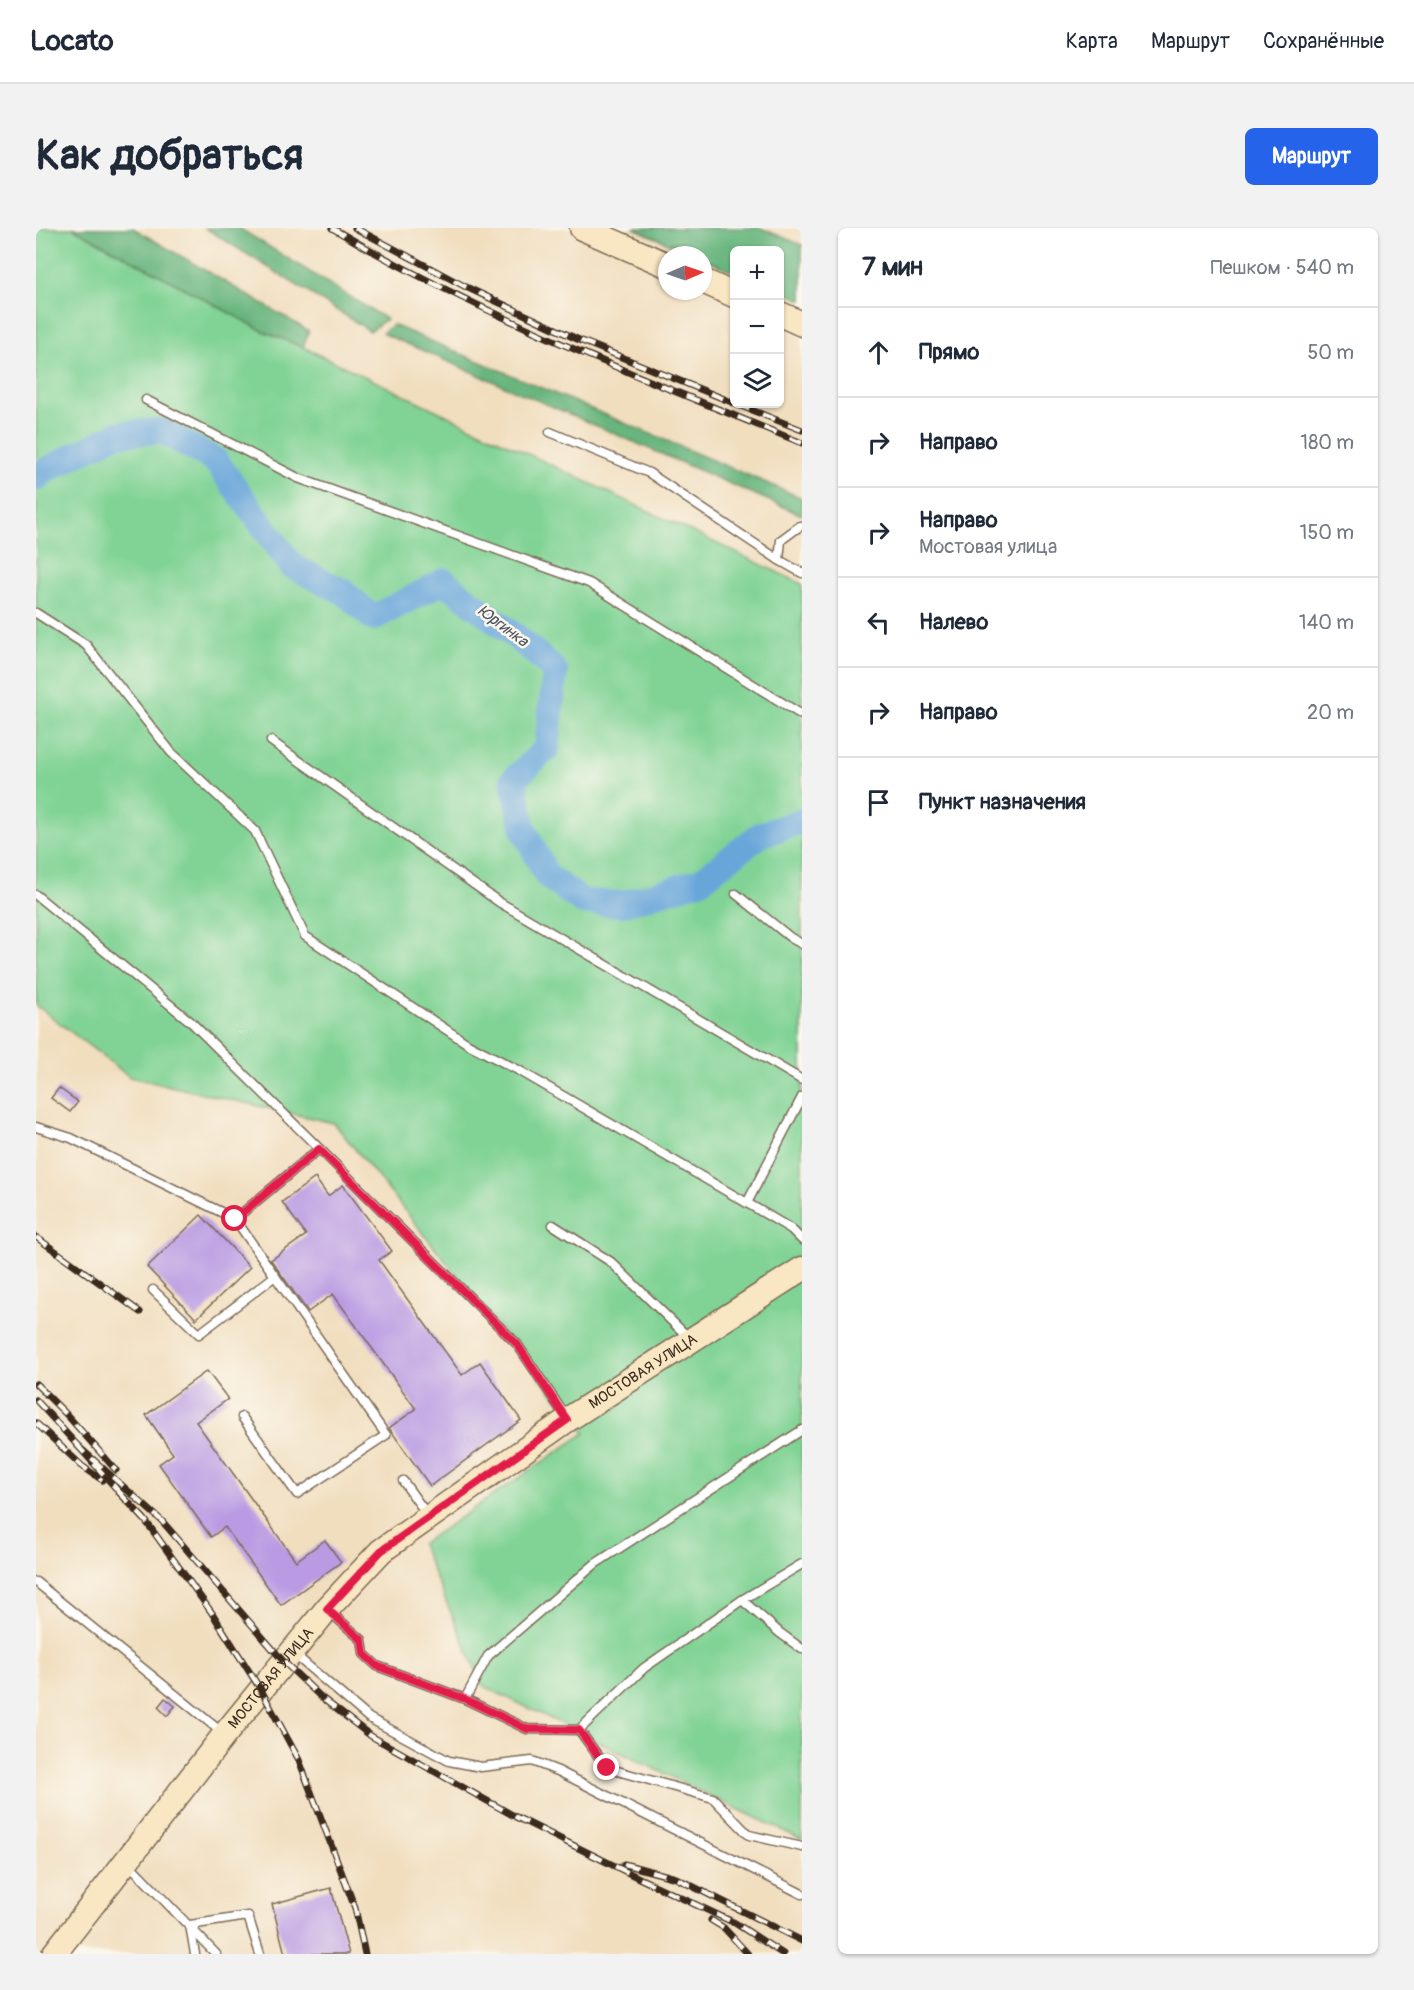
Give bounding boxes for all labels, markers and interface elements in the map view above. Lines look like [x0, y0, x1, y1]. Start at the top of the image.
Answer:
text: Locato [30, 24, 114, 59]
text: Карта [1066, 28, 1118, 55]
text: Маршрут [1151, 28, 1230, 55]
text: Сохранённые [1263, 28, 1384, 55]
button: Маршрут [1245, 128, 1378, 185]
text: Как добраться [36, 130, 303, 182]
north arrow [658, 246, 712, 300]
map controls [730, 246, 784, 408]
button: + [730, 246, 784, 300]
text: 7 мин [862, 251, 923, 283]
text: Пешком · 540 m [1210, 255, 1354, 280]
button: − [730, 300, 784, 354]
icon: ahead [862, 336, 895, 369]
text: Прямо [919, 338, 979, 366]
text: 50 m [1307, 340, 1354, 365]
button: layers [730, 354, 784, 408]
icon: right [862, 426, 895, 459]
text: Направо [919, 428, 998, 456]
text: 180 m [1300, 430, 1354, 455]
text: Направо [919, 506, 998, 534]
icon: right [862, 516, 895, 549]
text: 150 m [1300, 520, 1354, 545]
text: Мостовая улица [919, 534, 1057, 559]
water label: Юргинка [474, 601, 533, 652]
icon: left [862, 606, 895, 639]
text: Налево [919, 608, 988, 636]
text: 140 m [1299, 610, 1354, 635]
icon: right [862, 696, 895, 729]
text: Направо [919, 698, 998, 726]
text: 20 m [1307, 700, 1354, 725]
icon: arrive [862, 786, 895, 819]
text: Пункт назначения [919, 788, 1086, 816]
route start [221, 1205, 247, 1231]
street label: МОСТОВАЯ УЛИЦА [585, 1329, 701, 1413]
street label: МОСТОВАЯ УЛИЦА [224, 1623, 318, 1732]
route end [593, 1754, 619, 1780]

